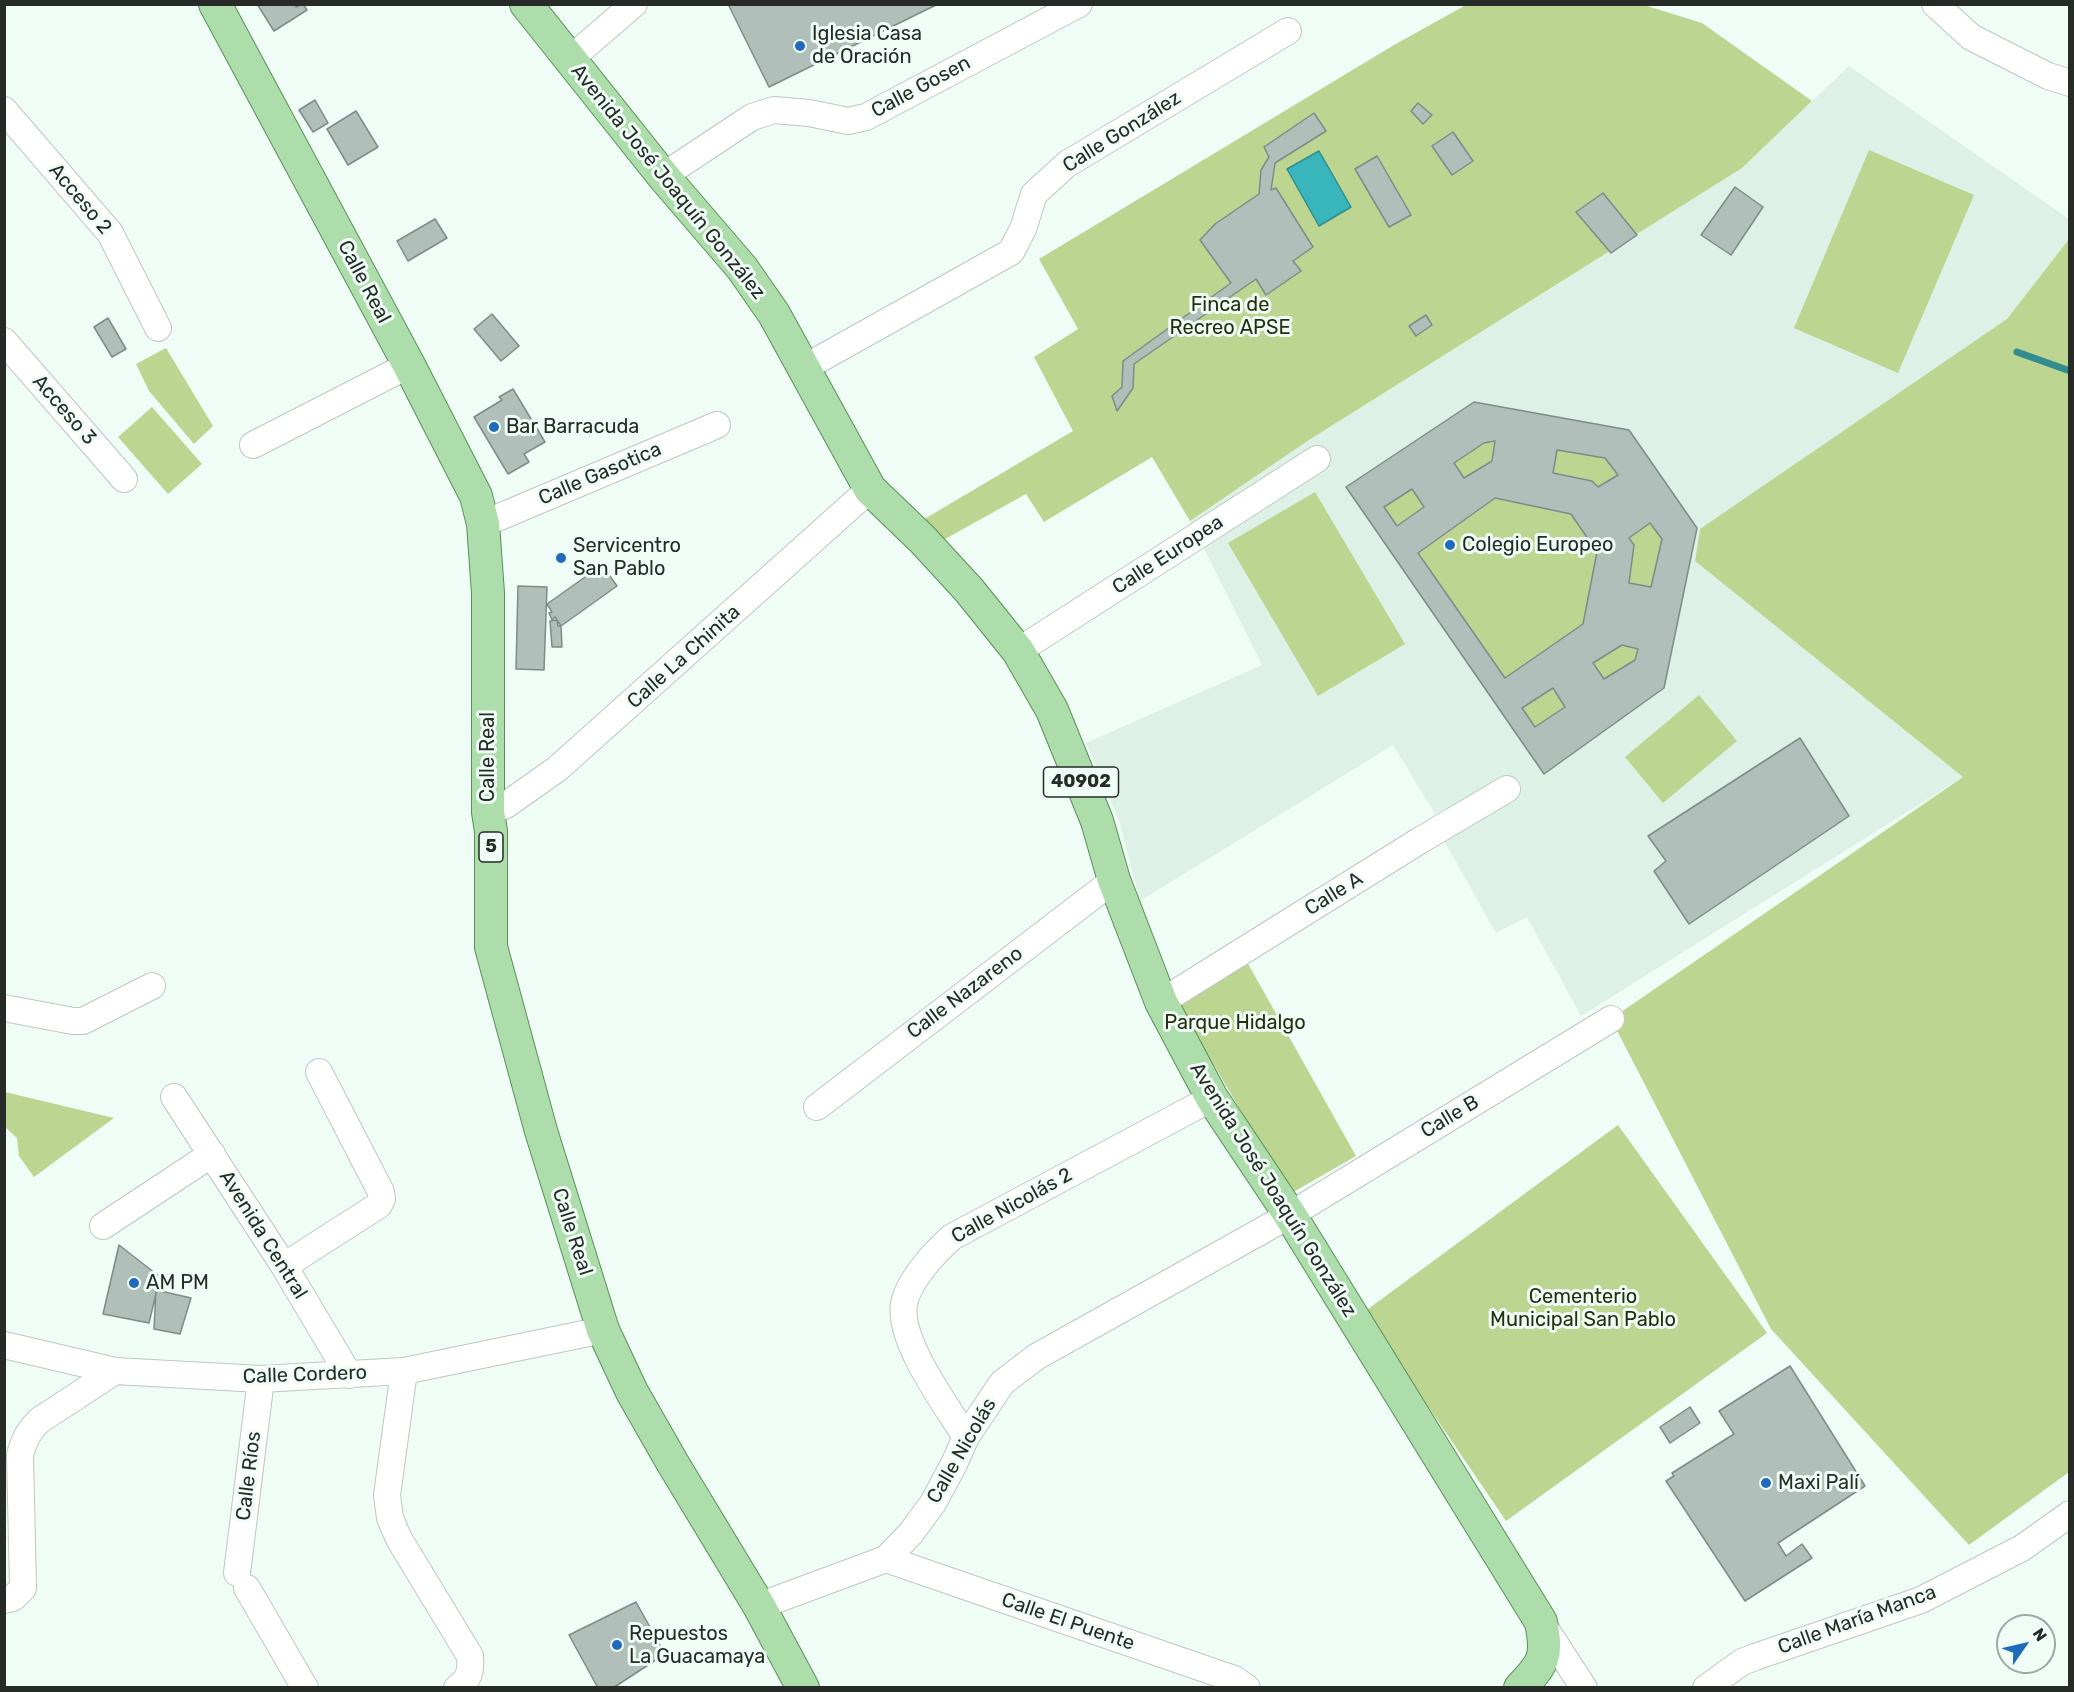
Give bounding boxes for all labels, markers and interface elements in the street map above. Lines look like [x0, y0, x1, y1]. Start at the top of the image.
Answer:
place label: Iglesia Casa de Oración [812, 22, 922, 69]
marker: Iglesia Casa de Oración [793, 39, 807, 53]
street label: Calle Gosen [867, 51, 975, 123]
street label: Avenida José Joaquín González [566, 60, 770, 304]
street label: Calle González [1058, 86, 1186, 178]
street label: Acceso 2 [44, 159, 116, 239]
street label: Calle Real [332, 237, 396, 327]
park label: Finca de Recreo APSE [1169, 293, 1291, 340]
street label: Acceso 3 [27, 370, 101, 450]
place label: Bar Barracuda [506, 415, 639, 439]
marker: Bar Barracuda [487, 420, 501, 434]
street label: Calle Gasotica [535, 437, 665, 511]
street label: Calle Europea [1108, 510, 1228, 600]
place label: Colegio Europeo [1462, 533, 1614, 557]
place label: Servicentro San Pablo [573, 534, 681, 581]
marker: Colegio Europeo [1443, 538, 1457, 552]
marker: Servicentro San Pablo [554, 551, 568, 565]
street label: Calle La Chinita [623, 600, 745, 714]
street label: Calle Real [476, 712, 500, 802]
road number: 40902 [1044, 767, 1118, 797]
road number: 5 [479, 832, 503, 862]
street label: Calle A [1301, 867, 1367, 921]
street label: Calle Nazareno [902, 942, 1028, 1044]
park label: Parque Hidalgo [1164, 1011, 1306, 1035]
street label: Avenida José Joaquín González [1184, 1058, 1362, 1322]
street label: Calle B [1417, 1090, 1483, 1144]
street label: Calle Nicolás 2 [948, 1163, 1076, 1249]
street label: Avenida Central [214, 1166, 312, 1304]
street label: Calle Real [547, 1185, 597, 1279]
place label: AM PM [146, 1271, 209, 1295]
marker: AM PM [127, 1276, 141, 1290]
park label: Cementerio Municipal San Pablo [1490, 1285, 1676, 1332]
street label: Calle Cordero [242, 1361, 368, 1389]
street label: Calle Nicolás [922, 1394, 1002, 1508]
street label: Calle Ríos [232, 1430, 266, 1522]
place label: Maxi Palí [1778, 1471, 1859, 1495]
marker: Maxi Palí [1759, 1476, 1773, 1490]
street label: Calle María Manca [1775, 1580, 1939, 1660]
street label: Calle El Puente [998, 1588, 1138, 1656]
north arrow [1996, 1614, 2056, 1674]
place label: Repuestos La Guacamaya [629, 1622, 765, 1669]
text: N [2029, 1625, 2051, 1645]
marker: Repuestos La Guacamaya [610, 1638, 624, 1652]

